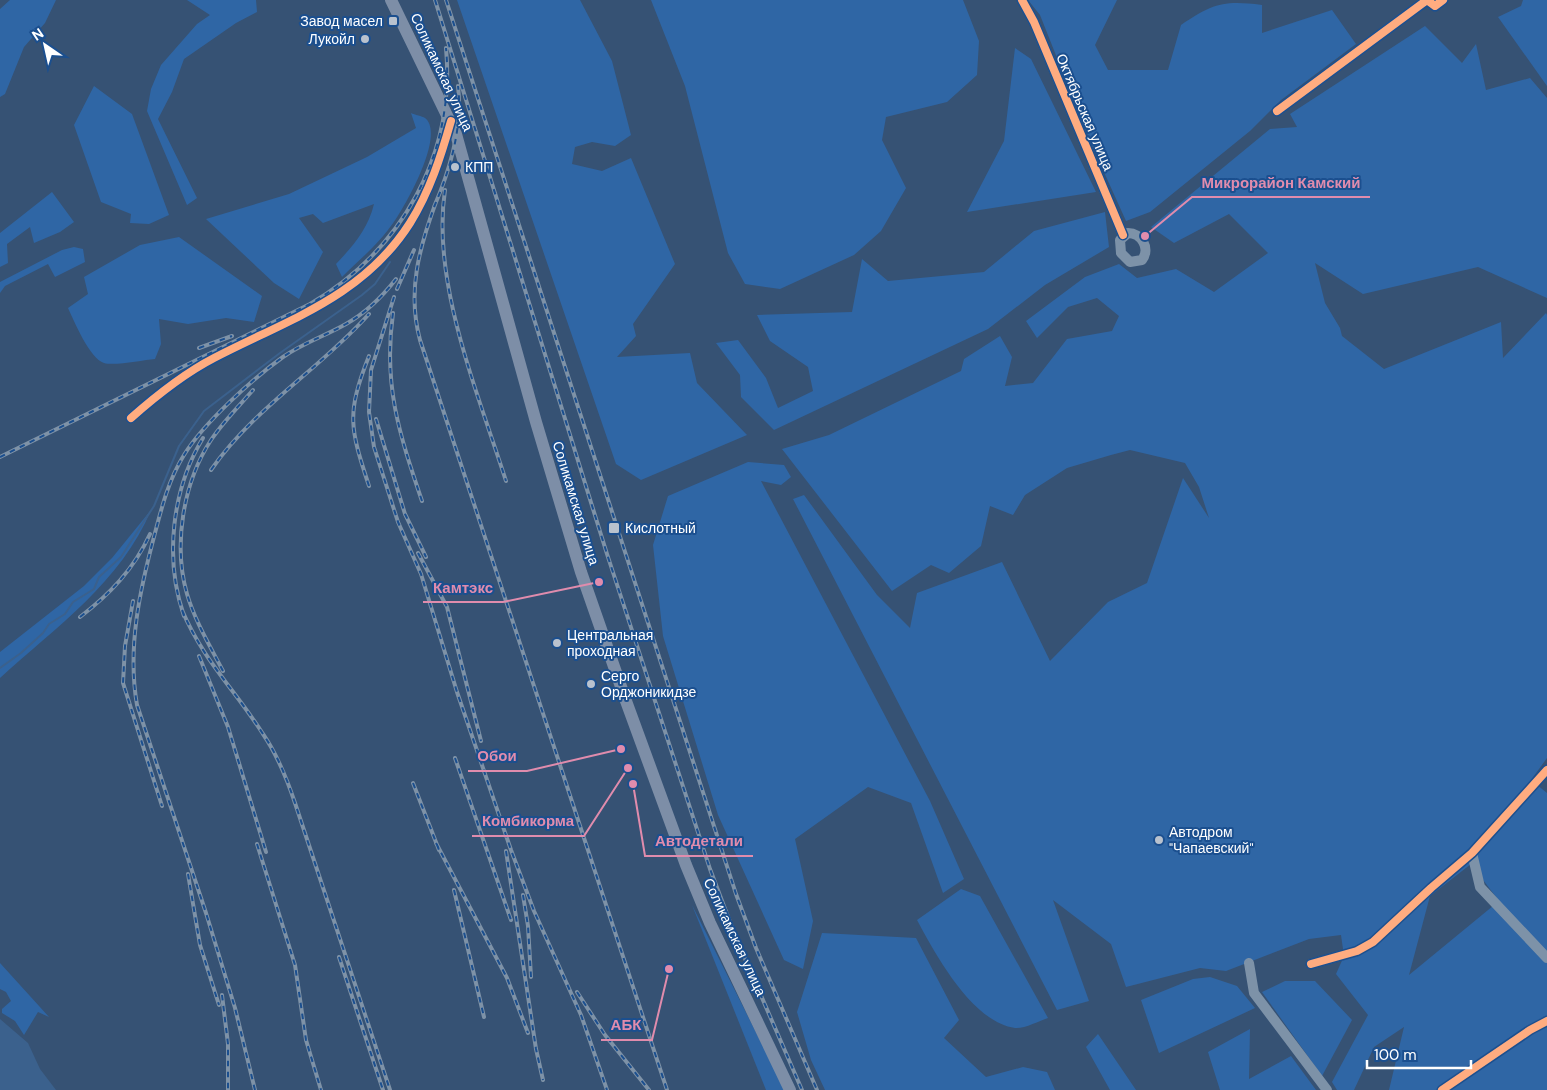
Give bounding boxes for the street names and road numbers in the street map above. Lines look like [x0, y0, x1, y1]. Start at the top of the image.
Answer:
street label: Соликамская улица [407, 10, 477, 134]
street label: Октябрьская улица [1052, 51, 1118, 173]
street label: Соликамская улица [549, 439, 603, 567]
street label: Соликамская улица [700, 875, 770, 999]

